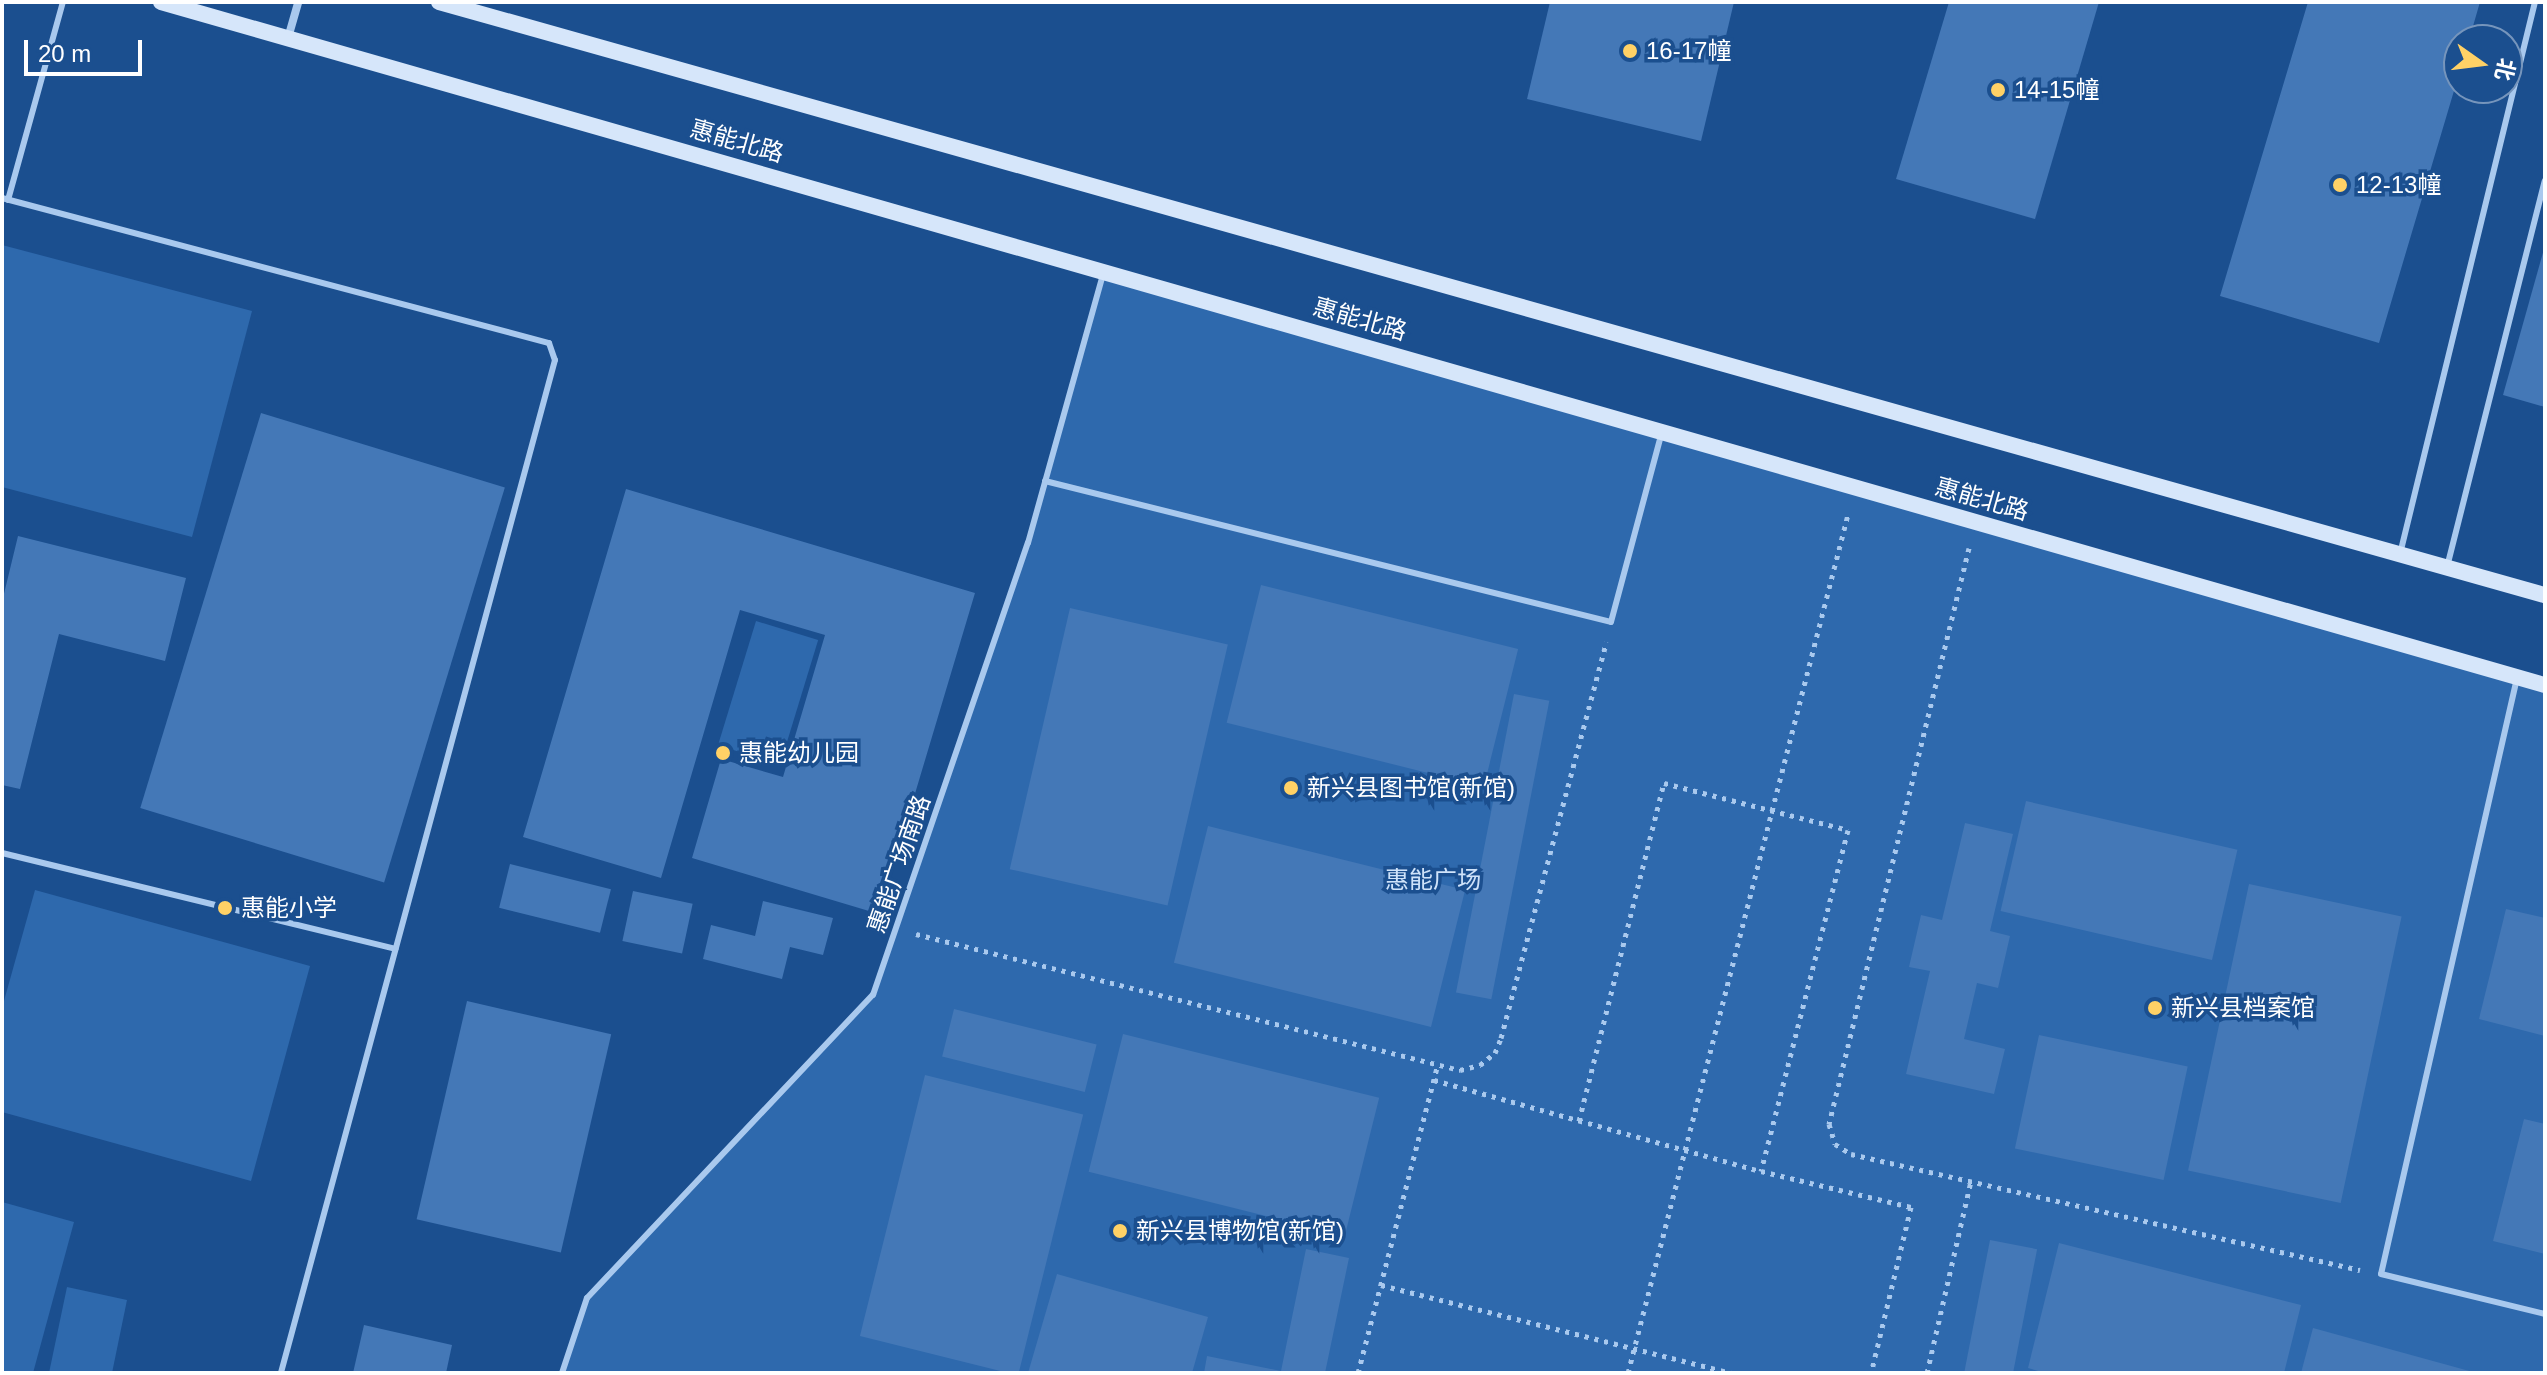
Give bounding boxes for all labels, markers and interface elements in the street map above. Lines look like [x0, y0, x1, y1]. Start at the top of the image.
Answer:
scale bar [28, 24, 146, 74]
north arrow [2443, 24, 2523, 104]
place label: 16-17幢 [1646, 37, 1731, 65]
text: 20 m [38, 40, 91, 67]
marker: 16-17幢 [1621, 42, 1639, 60]
text: 北 [2490, 56, 2520, 83]
place label: 14-15幢 [2014, 76, 2099, 104]
marker: 14-15幢 [1989, 81, 2007, 99]
street label: 惠能北路 [687, 114, 787, 168]
place label: 12-13幢 [2356, 171, 2441, 199]
marker: 12-13幢 [2331, 176, 2349, 194]
street label: 惠能北路 [1310, 292, 1410, 346]
street label: 惠能北路 [1932, 472, 2032, 526]
place label: 惠能幼儿园 [739, 739, 859, 767]
marker: 惠能幼儿园 [714, 744, 732, 762]
place label: 新兴县图书馆(新馆) [1307, 774, 1515, 802]
marker: 新兴县图书馆(新馆) [1282, 779, 1300, 797]
street label: 惠能广场南路 [862, 791, 936, 937]
park label: 惠能广场 [1385, 866, 1481, 894]
place label: 惠能小学 [241, 894, 337, 922]
marker: 惠能小学 [216, 899, 234, 917]
place label: 新兴县档案馆 [2171, 994, 2315, 1022]
marker: 新兴县档案馆 [2146, 999, 2164, 1017]
place label: 新兴县博物馆(新馆) [1136, 1217, 1344, 1245]
marker: 新兴县博物馆(新馆) [1111, 1222, 1129, 1240]

